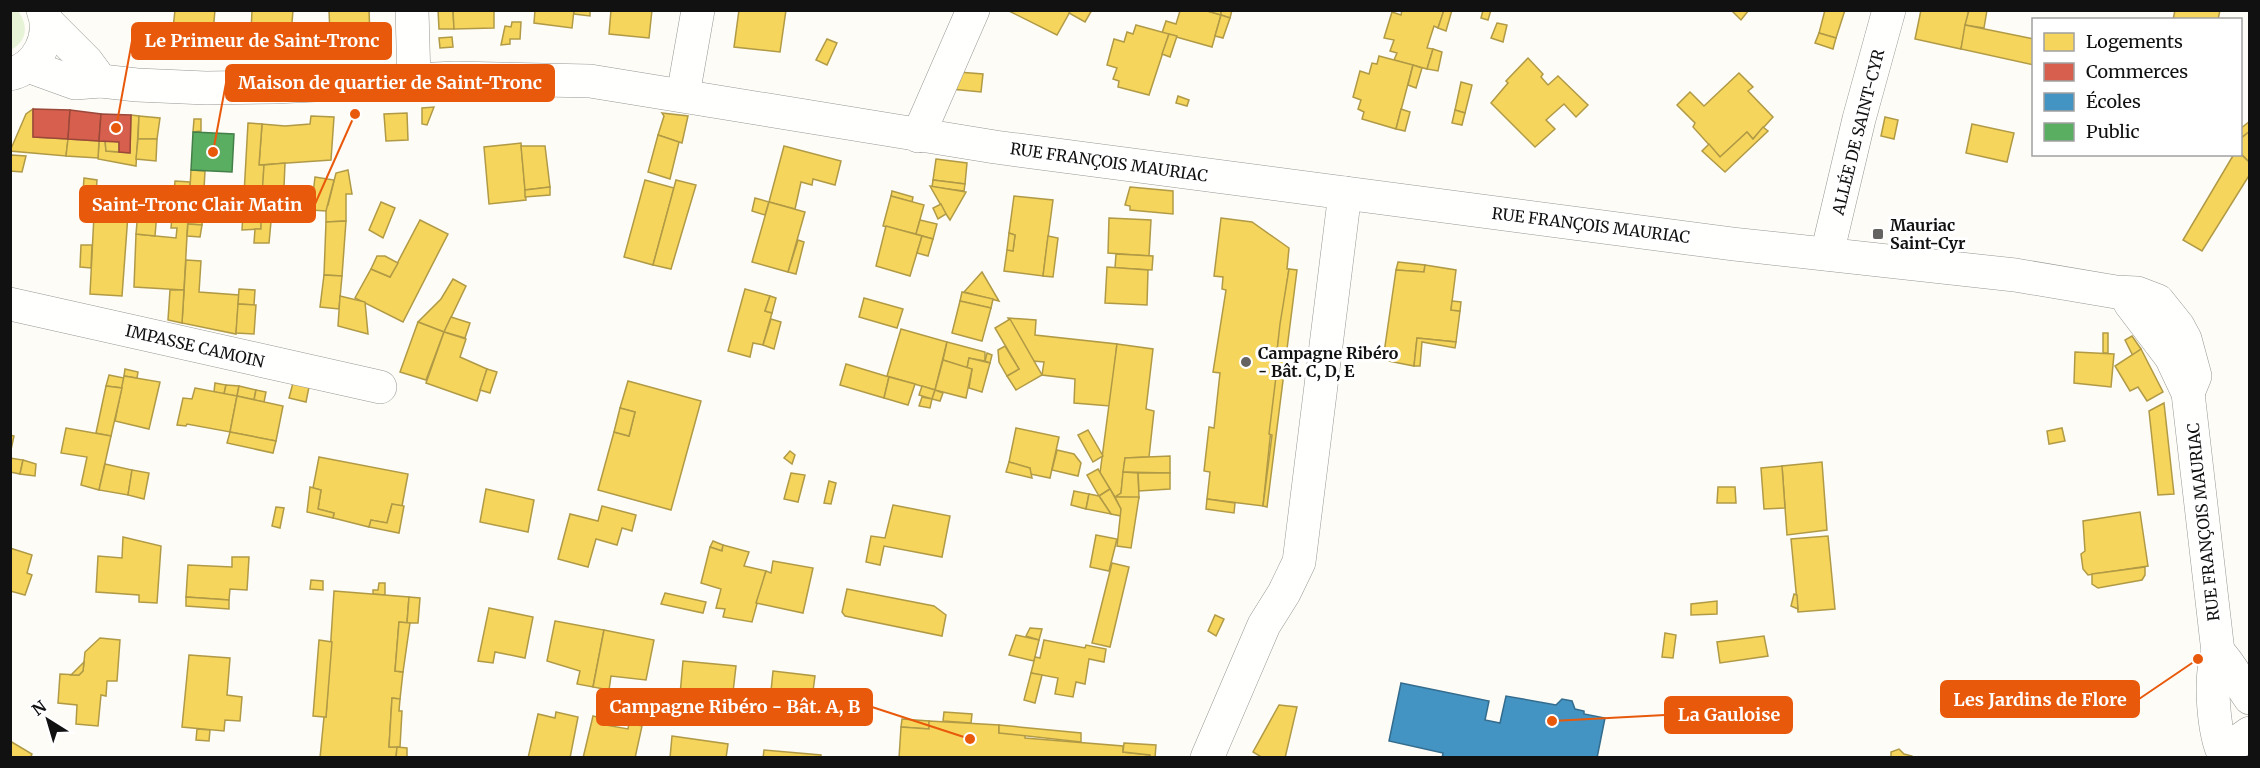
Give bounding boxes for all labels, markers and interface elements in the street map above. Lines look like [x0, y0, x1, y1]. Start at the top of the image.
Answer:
legend [2032, 18, 2242, 156]
callout: Le Primeur de Saint-Tronc [132, 23, 391, 59]
text: Le Primeur de Saint-Tronc [144, 29, 380, 52]
text: Logements [2086, 30, 2183, 53]
street label: ALLÉE DE SAINT-CYR [1827, 46, 1888, 218]
text: Commerces [2086, 60, 2188, 83]
callout: Maison de quartier de Saint-Tronc [226, 65, 554, 101]
text: Maison de quartier de Saint-Tronc [238, 71, 542, 94]
text: Écoles [2086, 90, 2141, 113]
text: Public [2086, 120, 2140, 143]
street label: RUE FRANÇOIS MAURIAC [1009, 138, 1209, 186]
callout: Saint-Tronc Clair Matin [80, 186, 315, 222]
text: Saint-Tronc Clair Matin [92, 193, 302, 216]
street label: RUE FRANÇOIS MAURIAC [1491, 203, 1691, 247]
place label: Mauriac Saint-Cyr [1890, 215, 1966, 253]
marker: Mauriac Saint-Cyr [1871, 227, 1885, 241]
street label: IMPASSE CAMOIN [124, 320, 267, 372]
place label: Campagne Ribéro - Bât. C, D, E [1258, 343, 1399, 382]
marker: Campagne Ribéro - Bât. C, D, E [1239, 355, 1253, 369]
street label: RUE FRANÇOIS MAURIAC [2183, 422, 2223, 622]
callout: Les Jardins de Flore [1941, 681, 2139, 717]
text: Les Jardins de Flore [1953, 688, 2127, 711]
callout: Campagne Ribéro - Bât. A, B [597, 689, 872, 725]
north arrow [18, 690, 78, 750]
text: Campagne Ribéro - Bât. A, B [610, 695, 861, 718]
text: N [28, 696, 50, 720]
callout: La Gauloise [1665, 697, 1792, 733]
text: La Gauloise [1678, 703, 1781, 726]

